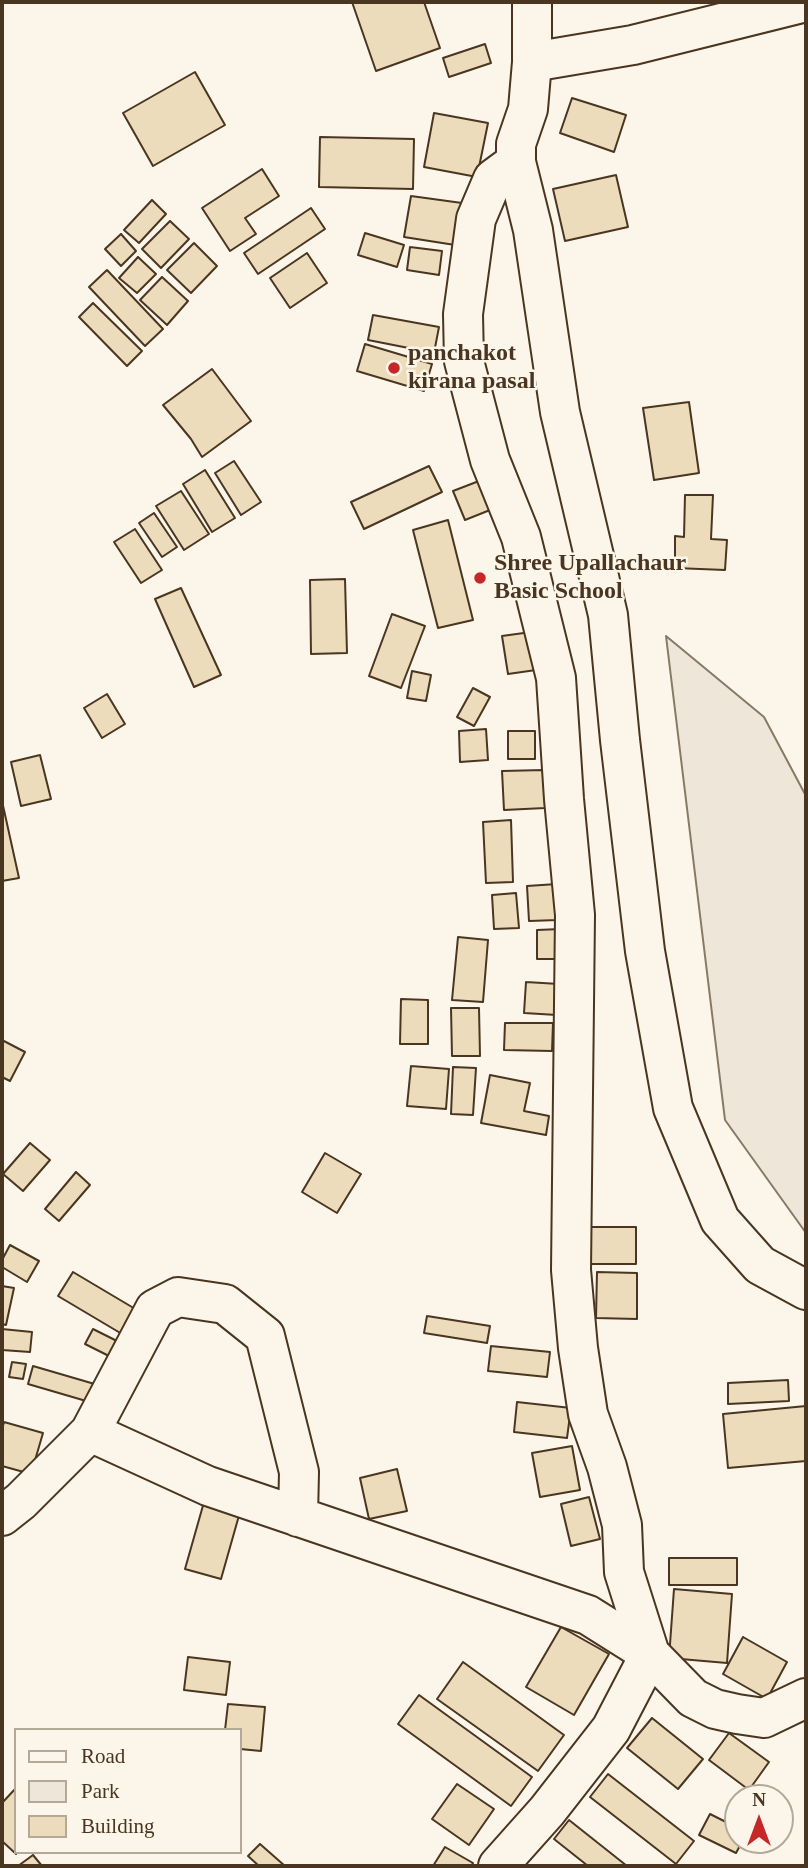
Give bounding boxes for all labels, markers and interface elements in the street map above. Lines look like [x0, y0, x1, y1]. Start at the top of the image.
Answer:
place label: panchakot kirana pasal [408, 340, 535, 396]
marker: panchakot kirana pasal [386, 360, 402, 376]
place label: Shree Upallachaur Basic School [494, 550, 686, 606]
marker: Shree Upallachaur Basic School [472, 570, 488, 586]
legend [14, 1728, 242, 1854]
text: Road [81, 1744, 125, 1768]
text: Park [81, 1779, 120, 1803]
north arrow [724, 1784, 794, 1854]
text: N [752, 1789, 766, 1810]
text: Building [81, 1814, 155, 1838]

